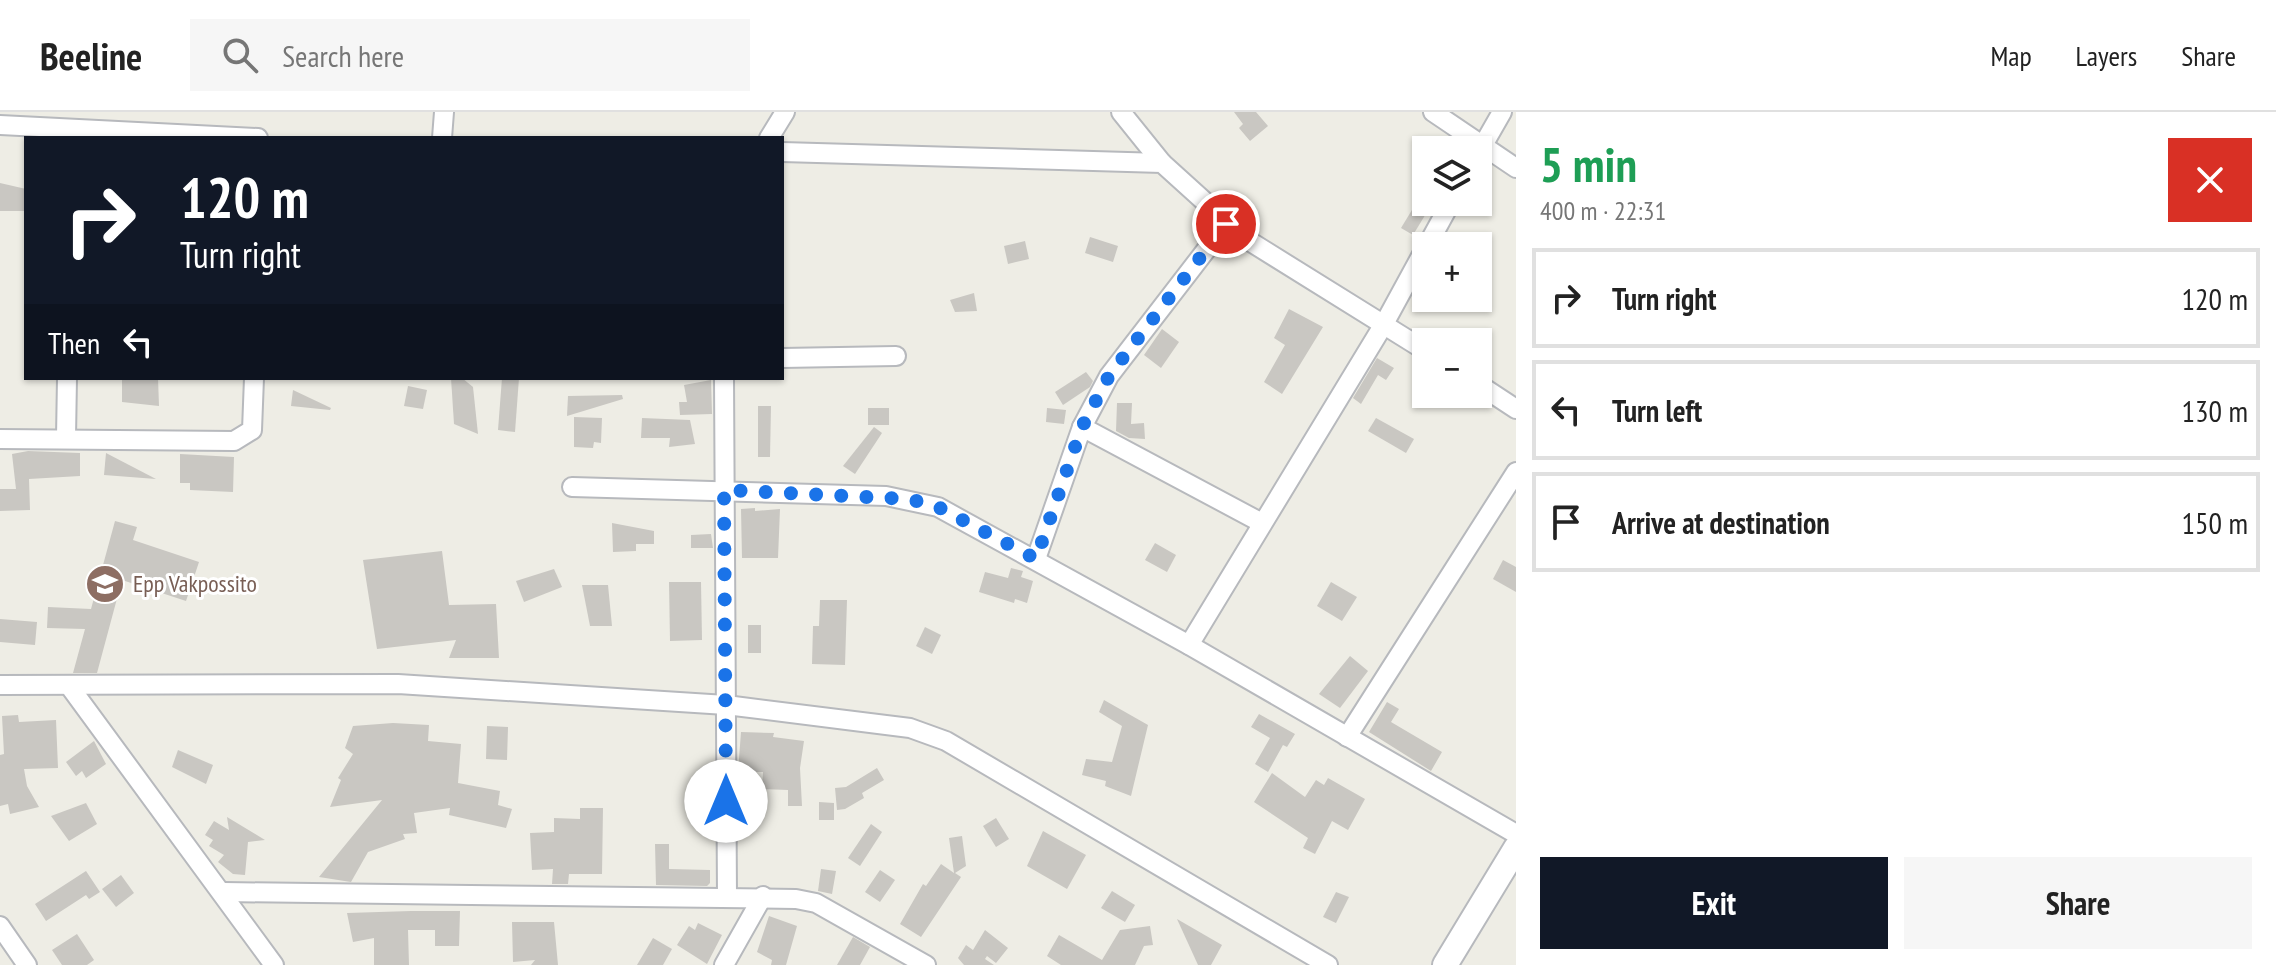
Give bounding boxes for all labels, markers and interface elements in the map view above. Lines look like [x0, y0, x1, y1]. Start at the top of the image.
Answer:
search box [190, 19, 750, 91]
text: Beeline [40, 31, 142, 80]
icon: search [218, 33, 262, 77]
text: Search here [282, 36, 404, 75]
text: Map [1990, 37, 2032, 74]
text: Layers [2076, 37, 2137, 74]
text: Share [2181, 37, 2236, 74]
text: 5 min [1540, 133, 1637, 195]
map controls [1412, 136, 1492, 408]
button: layers [1412, 136, 1492, 216]
button: close [2168, 138, 2252, 222]
text: 120 m [180, 161, 309, 233]
icon: right [48, 168, 152, 272]
pin [1192, 190, 1260, 258]
text: 400 m · 22:31 [1540, 194, 1666, 227]
icon: arrive [1204, 202, 1248, 246]
text: Turn right [180, 231, 301, 278]
button: + [1412, 232, 1492, 312]
icon: right [1544, 276, 1588, 320]
text: Turn right [1612, 279, 1716, 318]
text: 120 m [2182, 279, 2248, 318]
icon: left [116, 320, 160, 364]
text: Then [48, 323, 100, 362]
button: − [1412, 328, 1492, 408]
icon: left [1544, 388, 1588, 432]
text: Turn left [1612, 391, 1702, 430]
text: 130 m [2182, 391, 2248, 430]
icon: arrive [1544, 500, 1588, 544]
text: Arrive at destination [1612, 503, 1830, 542]
text: 150 m [2182, 503, 2248, 542]
school or university icon: Epp Vakpossito [84, 563, 126, 605]
place label: Epp Vakpossito [133, 568, 257, 599]
position arrow [684, 759, 768, 843]
button: Exit [1540, 857, 1888, 949]
button: Share [1904, 857, 2252, 949]

